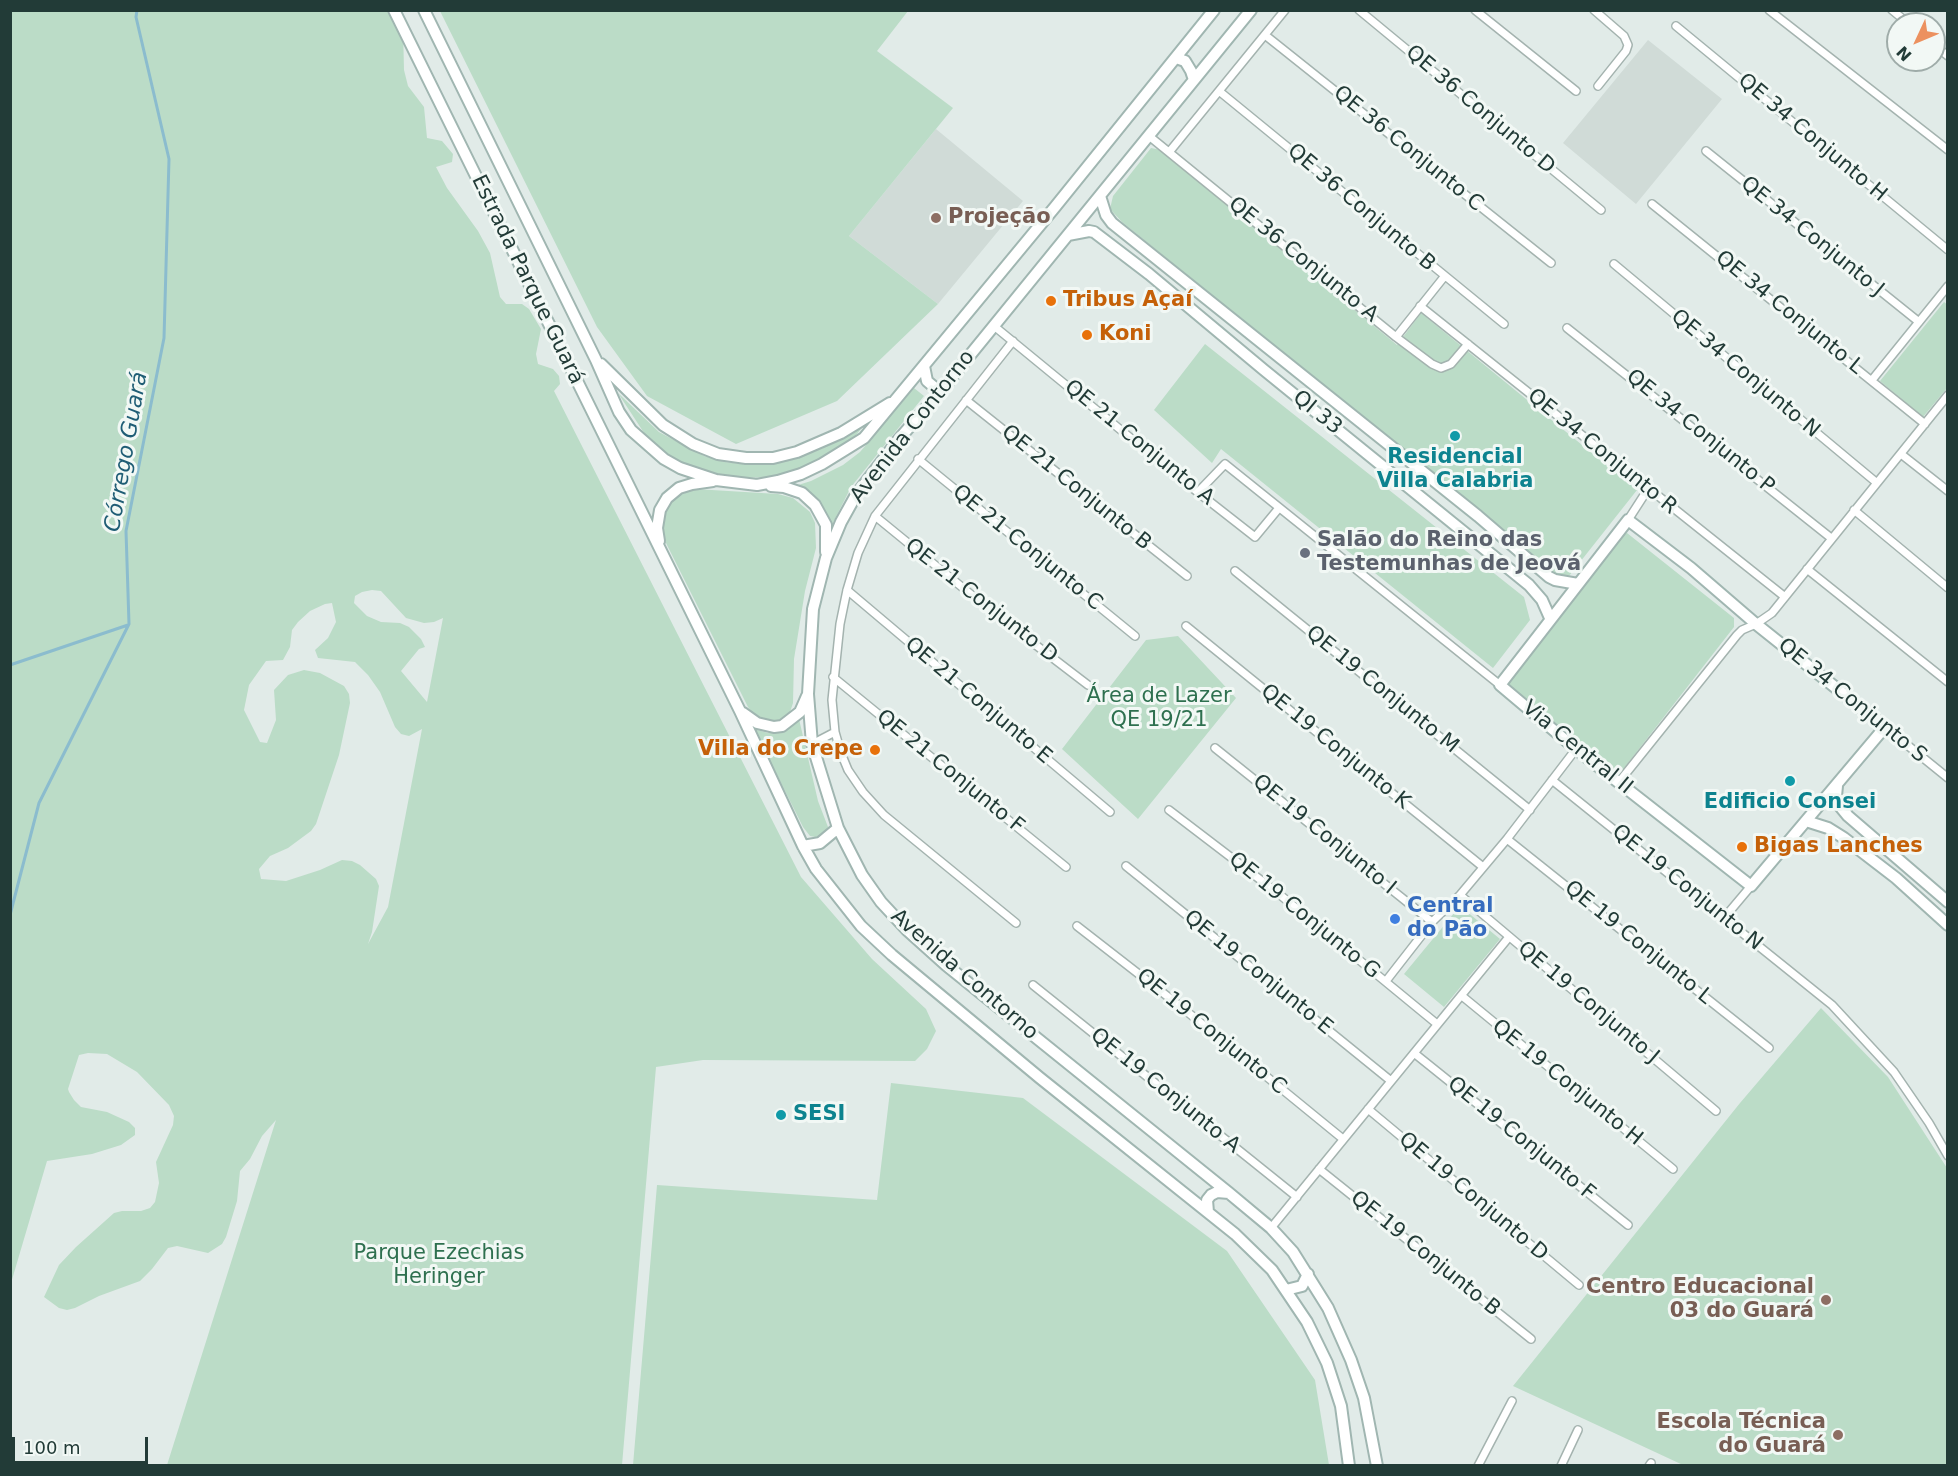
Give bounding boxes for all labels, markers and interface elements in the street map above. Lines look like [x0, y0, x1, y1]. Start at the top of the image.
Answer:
north arrow [1886, 12, 1946, 72]
street label: QE 36 Conjunto D [1400, 40, 1560, 180]
text: N [1893, 42, 1916, 65]
street label: QE 34 Conjunto H [1732, 68, 1892, 208]
street label: QE 36 Conjunto C [1328, 81, 1488, 217]
street label: QE 36 Conjunto B [1282, 139, 1440, 277]
street label: Estrada Parque Guará [465, 171, 589, 389]
street label: QE 34 Conjunto J [1735, 171, 1889, 303]
street label: QE 36 Conjunto A [1223, 192, 1383, 328]
place label: Projeção [948, 205, 1051, 231]
marker: Projeção [929, 211, 943, 225]
street label: QE 34 Conjunto L [1710, 246, 1868, 380]
place label: Tribus Açaí [1063, 288, 1192, 314]
marker: Tribus Açaí [1044, 294, 1058, 308]
street label: QE 34 Conjunto N [1665, 304, 1825, 444]
place label: Koni [1099, 322, 1151, 348]
marker: Koni [1080, 328, 1094, 342]
street label: Avenida Contorno [846, 346, 980, 508]
street label: QE 34 Conjunto P [1621, 364, 1779, 500]
water label: Córrego Guará [100, 370, 154, 534]
street label: QE 21 Conjunto A [1059, 375, 1219, 511]
street label: QE 34 Conjunto R [1522, 384, 1682, 520]
street label: QI 33 [1287, 386, 1347, 440]
street label: QE 21 Conjunto B [996, 420, 1156, 556]
marker: Residencial Villa Calabria [1448, 429, 1462, 443]
place label: Residencial Villa Calabria [1377, 445, 1533, 495]
street label: QE 21 Conjunto C [947, 480, 1107, 616]
place label: Salão do Reino das Testemunhas de Jeová [1317, 528, 1581, 578]
street label: QE 21 Conjunto D [900, 533, 1062, 669]
marker: Salão do Reino das Testemunhas de Jeová [1298, 546, 1312, 560]
street label: QE 19 Conjunto M [1301, 621, 1463, 759]
street label: QE 21 Conjunto E [899, 632, 1057, 770]
street label: QE 34 Conjunto S [1772, 633, 1932, 769]
street label: QE 19 Conjunto K [1255, 679, 1415, 815]
park label: Área de Lazer QE 19/21 [1086, 684, 1232, 734]
street label: Via Central II [1517, 696, 1637, 800]
street label: QE 21 Conjunto F [871, 705, 1029, 839]
place label: Villa do Crepe [698, 737, 863, 763]
marker: Villa do Crepe [868, 743, 882, 757]
street label: QE 19 Conjunto I [1247, 769, 1401, 901]
marker: Edificio Consei [1783, 774, 1797, 788]
place label: Edificio Consei [1704, 790, 1876, 816]
street label: QE 19 Conjunto N [1607, 819, 1767, 957]
place label: Bigas Lanches [1754, 834, 1923, 860]
marker: Bigas Lanches [1735, 840, 1749, 854]
street label: QE 19 Conjunto G [1223, 847, 1385, 985]
street label: QE 19 Conjunto L [1559, 876, 1717, 1010]
place label: Central do Pão [1407, 894, 1493, 944]
street label: Avenida Contorno [885, 904, 1043, 1046]
street label: QE 19 Conjunto E [1179, 905, 1337, 1041]
marker: Central do Pão [1388, 912, 1402, 926]
street label: QE 19 Conjunto J [1512, 936, 1664, 1070]
street label: QE 19 Conjunto C [1131, 964, 1291, 1100]
street label: QE 19 Conjunto H [1487, 1014, 1647, 1152]
street label: QE 19 Conjunto A [1085, 1023, 1245, 1159]
street label: QE 19 Conjunto F [1442, 1072, 1600, 1206]
place label: SESI [793, 1102, 845, 1128]
marker: SESI [774, 1108, 788, 1122]
street label: QE 19 Conjunto D [1393, 1127, 1553, 1267]
street label: QE 19 Conjunto B [1345, 1186, 1505, 1322]
park label: Parque Ezechias Heringer [354, 1241, 524, 1291]
place label: Centro Educacional 03 do Guará [1586, 1275, 1814, 1325]
marker: Centro Educacional 03 do Guará [1819, 1293, 1833, 1307]
place label: Escola Técnica do Guará [1657, 1410, 1826, 1460]
scale bar [15, 1425, 152, 1463]
marker: Escola Técnica do Guará [1831, 1428, 1845, 1442]
text: 100 m [23, 1437, 81, 1458]

